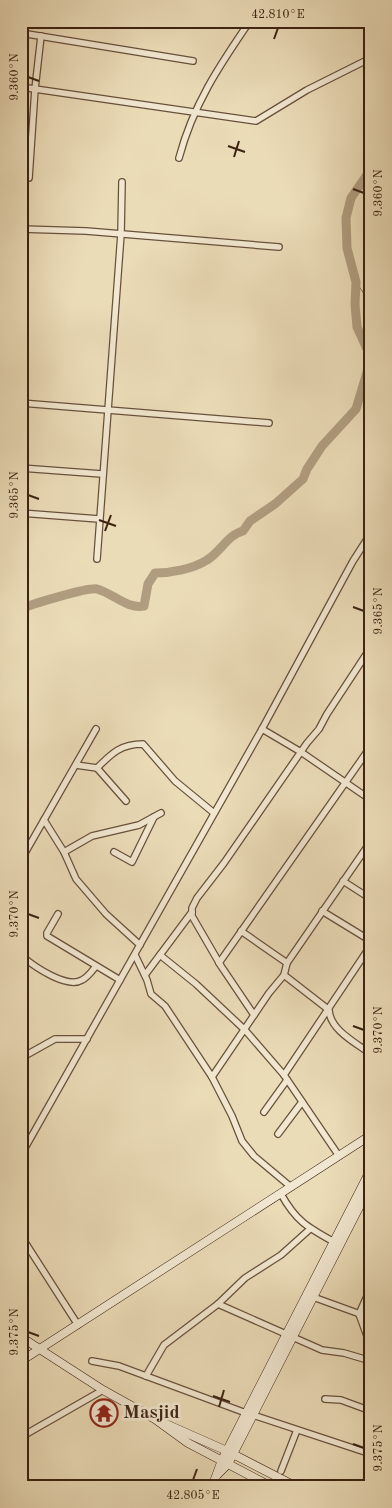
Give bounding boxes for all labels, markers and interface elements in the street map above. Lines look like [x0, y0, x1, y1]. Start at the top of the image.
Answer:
text: 42.810°E [251, 9, 305, 21]
text: 9.360°N [9, 53, 21, 101]
text: 9.360°N [373, 169, 385, 217]
text: 9.365°N [8, 471, 21, 519]
text: 9.365°N [372, 587, 385, 635]
text: 9.370°N [9, 890, 21, 938]
text: 9.370°N [373, 1006, 385, 1054]
text: 9.375°N [8, 1308, 21, 1356]
temple icon: Masjid [89, 1398, 119, 1428]
place label: Masjid [123, 1404, 180, 1423]
text: 9.375°N [372, 1424, 385, 1472]
text: 42.805°E [166, 1489, 220, 1502]

